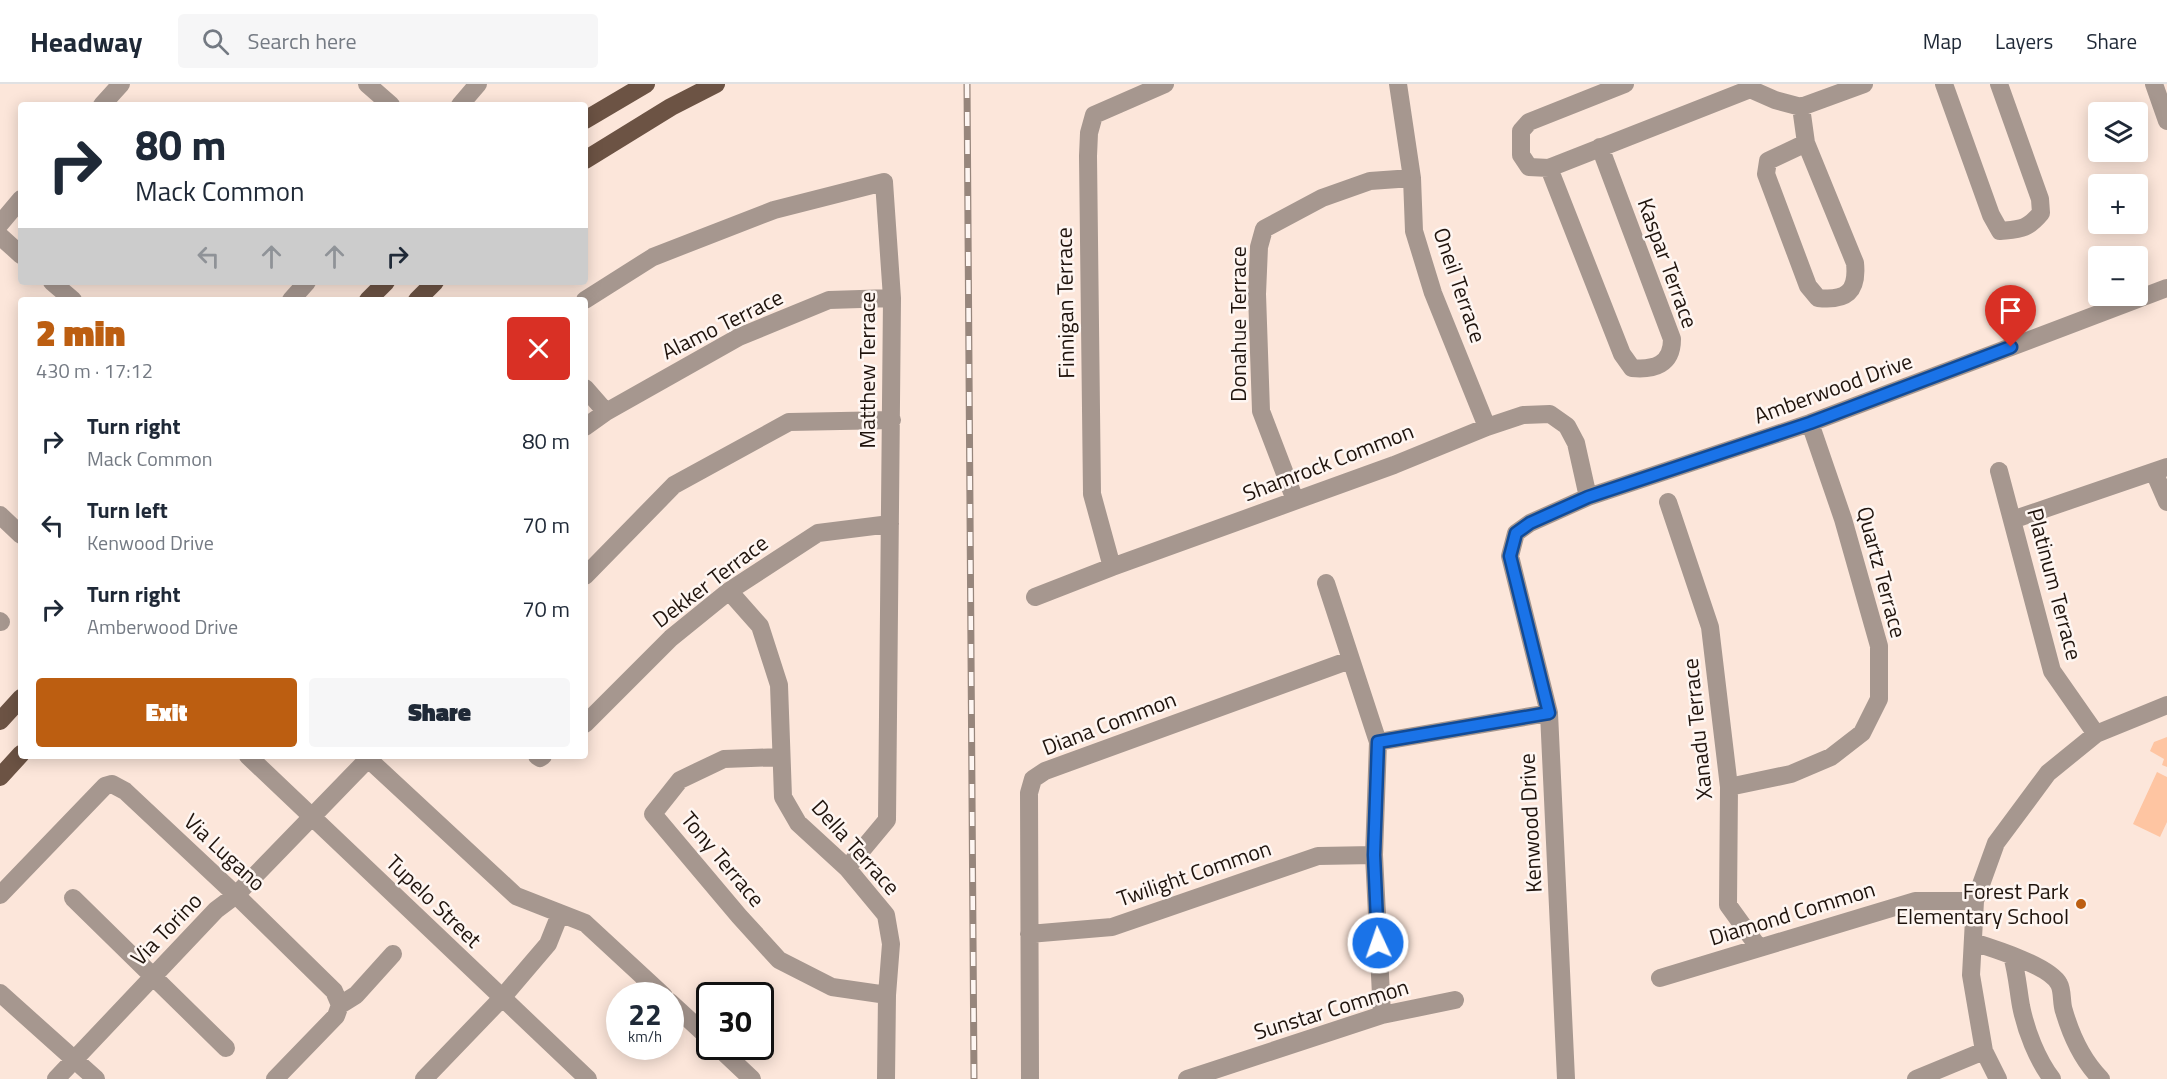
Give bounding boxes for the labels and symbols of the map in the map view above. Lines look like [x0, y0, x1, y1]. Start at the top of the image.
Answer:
street label: Kaspar Terrace [1629, 193, 1707, 333]
street label: Oneil Terrace [1424, 223, 1496, 347]
street label: Finnigan Terrace [1047, 227, 1083, 379]
street label: Donahue Terrace [1221, 246, 1255, 402]
street label: Alamo Terrace [655, 280, 789, 368]
pin [1985, 285, 2036, 347]
street label: Matthew Terrace [850, 292, 884, 448]
street label: Amberwood Drive [1749, 344, 1917, 432]
street label: Shamrock Common [1238, 414, 1418, 510]
street label: Quartz Terrace [1848, 502, 1916, 642]
street label: Platinum Terrace [2018, 504, 2092, 664]
street label: Dekker Terrace [645, 526, 775, 636]
street label: Xanadu Terrace [1673, 657, 1721, 801]
street label: Diana Common [1037, 682, 1181, 764]
street label: Kenwood Drive [1509, 752, 1551, 894]
street label: Della Terrace [804, 791, 908, 903]
street label: Tony Terrace [673, 804, 773, 914]
street label: Via Lugano [176, 805, 274, 899]
street label: Twilight Common [1112, 831, 1276, 915]
street label: Tupelo Street [378, 846, 490, 956]
street label: Diamond Common [1705, 872, 1879, 954]
place label: Forest Park Elementary School [1896, 874, 2069, 933]
street label: Via Torino [122, 885, 210, 973]
marker: Forest Park Elementary School [2074, 897, 2088, 911]
position arrow [1346, 911, 1410, 975]
street label: Sunstar Common [1249, 969, 1413, 1049]
speed limit sign: 30 [696, 982, 774, 1060]

